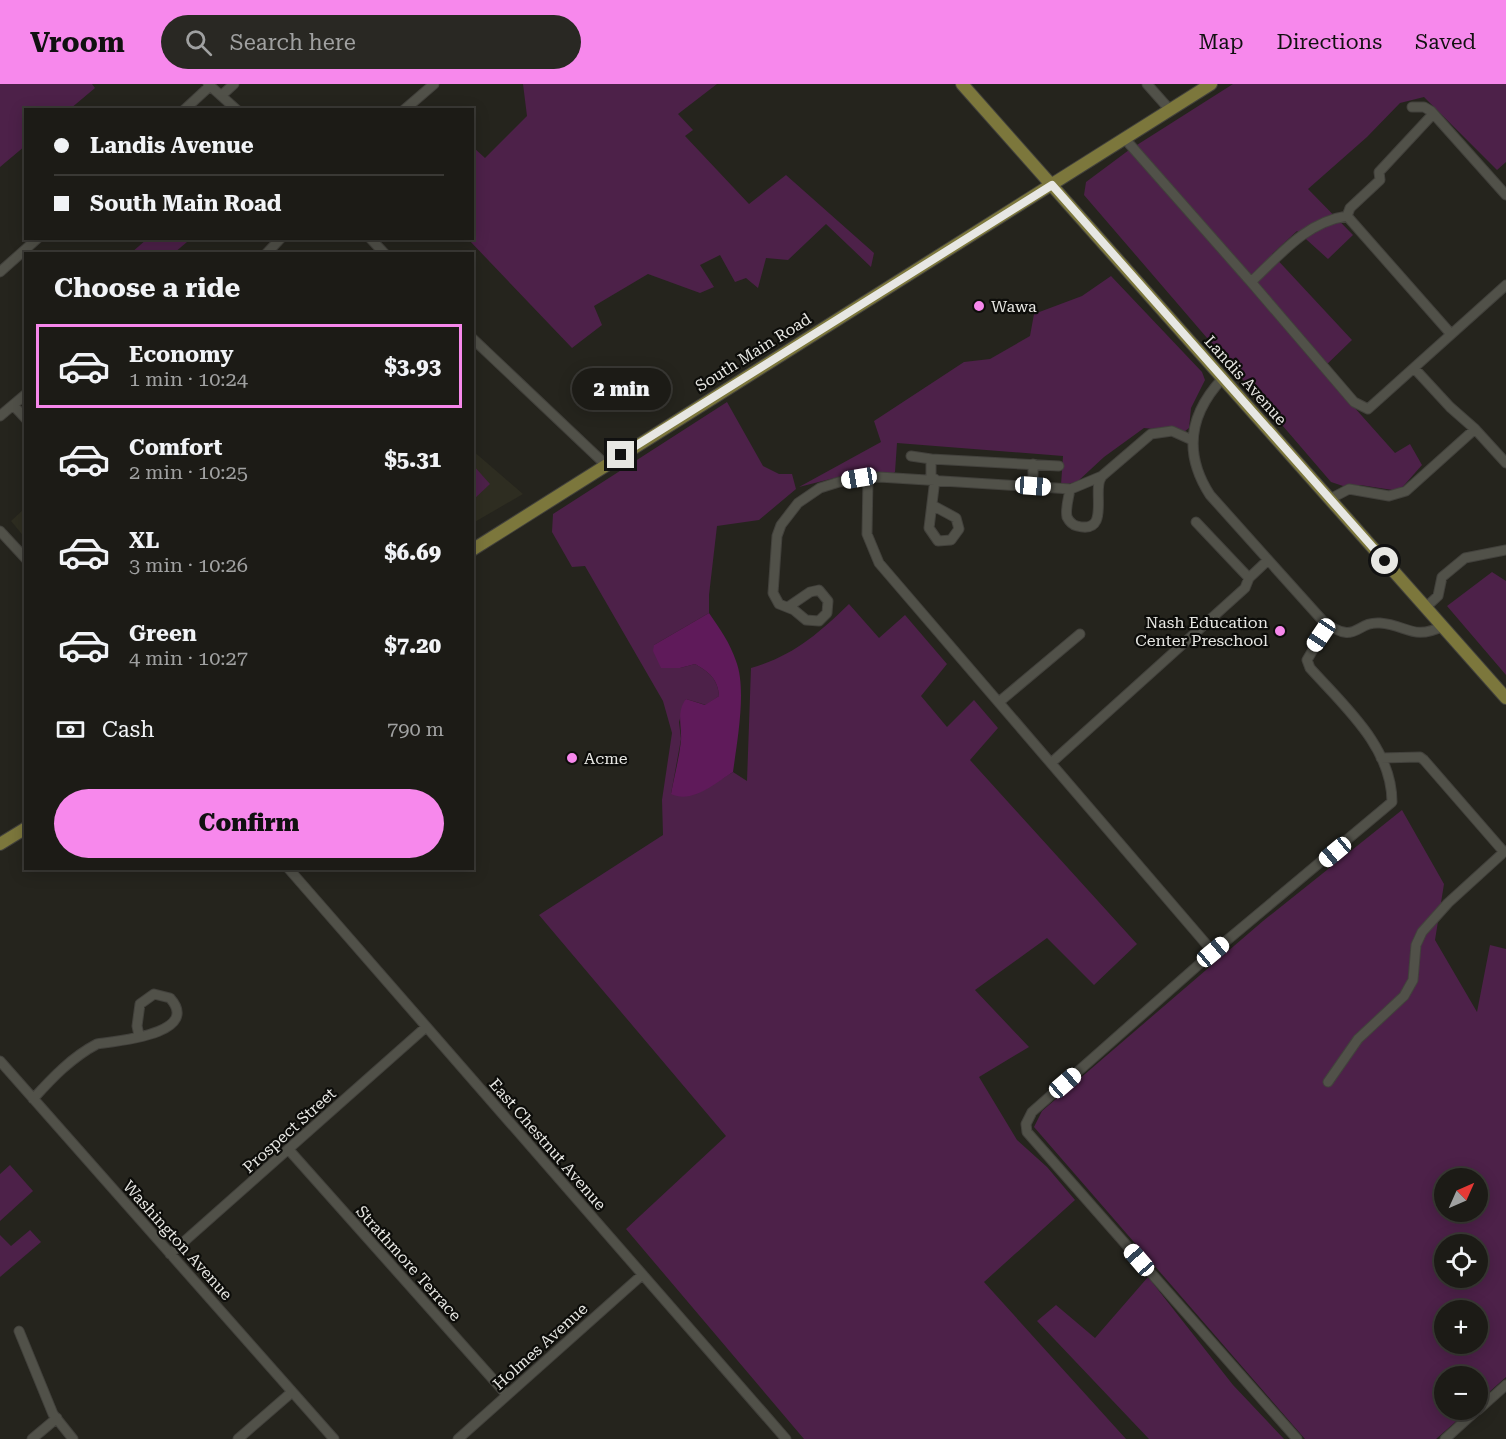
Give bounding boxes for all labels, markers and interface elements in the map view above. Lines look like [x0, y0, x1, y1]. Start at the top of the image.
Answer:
search box [161, 15, 581, 69]
text: Vroom [30, 26, 125, 59]
icon: search [182, 26, 215, 59]
text: Search here [230, 30, 356, 55]
text: Map [1199, 30, 1243, 54]
text: Directions [1276, 30, 1382, 54]
text: Saved [1415, 30, 1476, 54]
text: Landis Avenue [90, 133, 254, 158]
text: South Main Road [90, 191, 282, 216]
text: Choose a ride [54, 272, 240, 304]
place label: Wawa [991, 297, 1037, 316]
marker: Wawa [972, 299, 986, 313]
street label: South Main Road [692, 309, 815, 396]
street label: Landis Avenue [1201, 332, 1291, 429]
icon: car [57, 339, 111, 393]
text: Economy [129, 342, 233, 367]
text: $3.93 [384, 354, 441, 379]
text: 1 min · 10:24 [129, 367, 248, 391]
callout: 2 min [572, 368, 670, 410]
text: 2 min [593, 377, 650, 401]
icon: car [57, 432, 111, 486]
text: Comfort [129, 435, 222, 460]
route end [607, 441, 634, 468]
text: $5.31 [384, 447, 441, 472]
text: 2 min · 10:25 [129, 460, 248, 484]
car [840, 466, 878, 490]
car [1014, 476, 1052, 496]
icon: car [57, 525, 111, 579]
text: XL [129, 528, 159, 553]
text: $6.69 [384, 540, 441, 565]
route start [1371, 547, 1398, 574]
text: 3 min · 10:26 [129, 553, 248, 577]
place label: Nash Education Center Preschool [1135, 613, 1268, 650]
car [1303, 615, 1339, 655]
icon: car [57, 618, 111, 672]
text: Green [129, 621, 197, 646]
marker: Nash Education Center Preschool [1273, 624, 1287, 638]
text: $7.20 [384, 633, 441, 658]
text: 4 min · 10:27 [129, 646, 248, 670]
icon: cash [54, 713, 87, 746]
text: Cash [102, 717, 154, 742]
text: 790 m [387, 717, 444, 741]
place label: Acme [584, 749, 628, 768]
marker: Acme [565, 751, 579, 765]
button: Confirm [54, 789, 444, 858]
car [1315, 834, 1355, 870]
car [1193, 934, 1233, 970]
car [1046, 1064, 1084, 1102]
street label: East Chestnut Avenue [485, 1075, 610, 1214]
street label: Prospect Street [239, 1084, 340, 1177]
north arrow [1434, 1168, 1488, 1222]
map controls [1434, 1168, 1488, 1420]
street label: Washington Avenue [119, 1177, 236, 1304]
street label: Strathmore Terrace [352, 1202, 465, 1325]
button: locate [1434, 1234, 1488, 1288]
car [1120, 1241, 1158, 1279]
street label: Holmes Avenue [489, 1299, 592, 1394]
button: + [1434, 1300, 1488, 1354]
button: − [1434, 1366, 1488, 1420]

